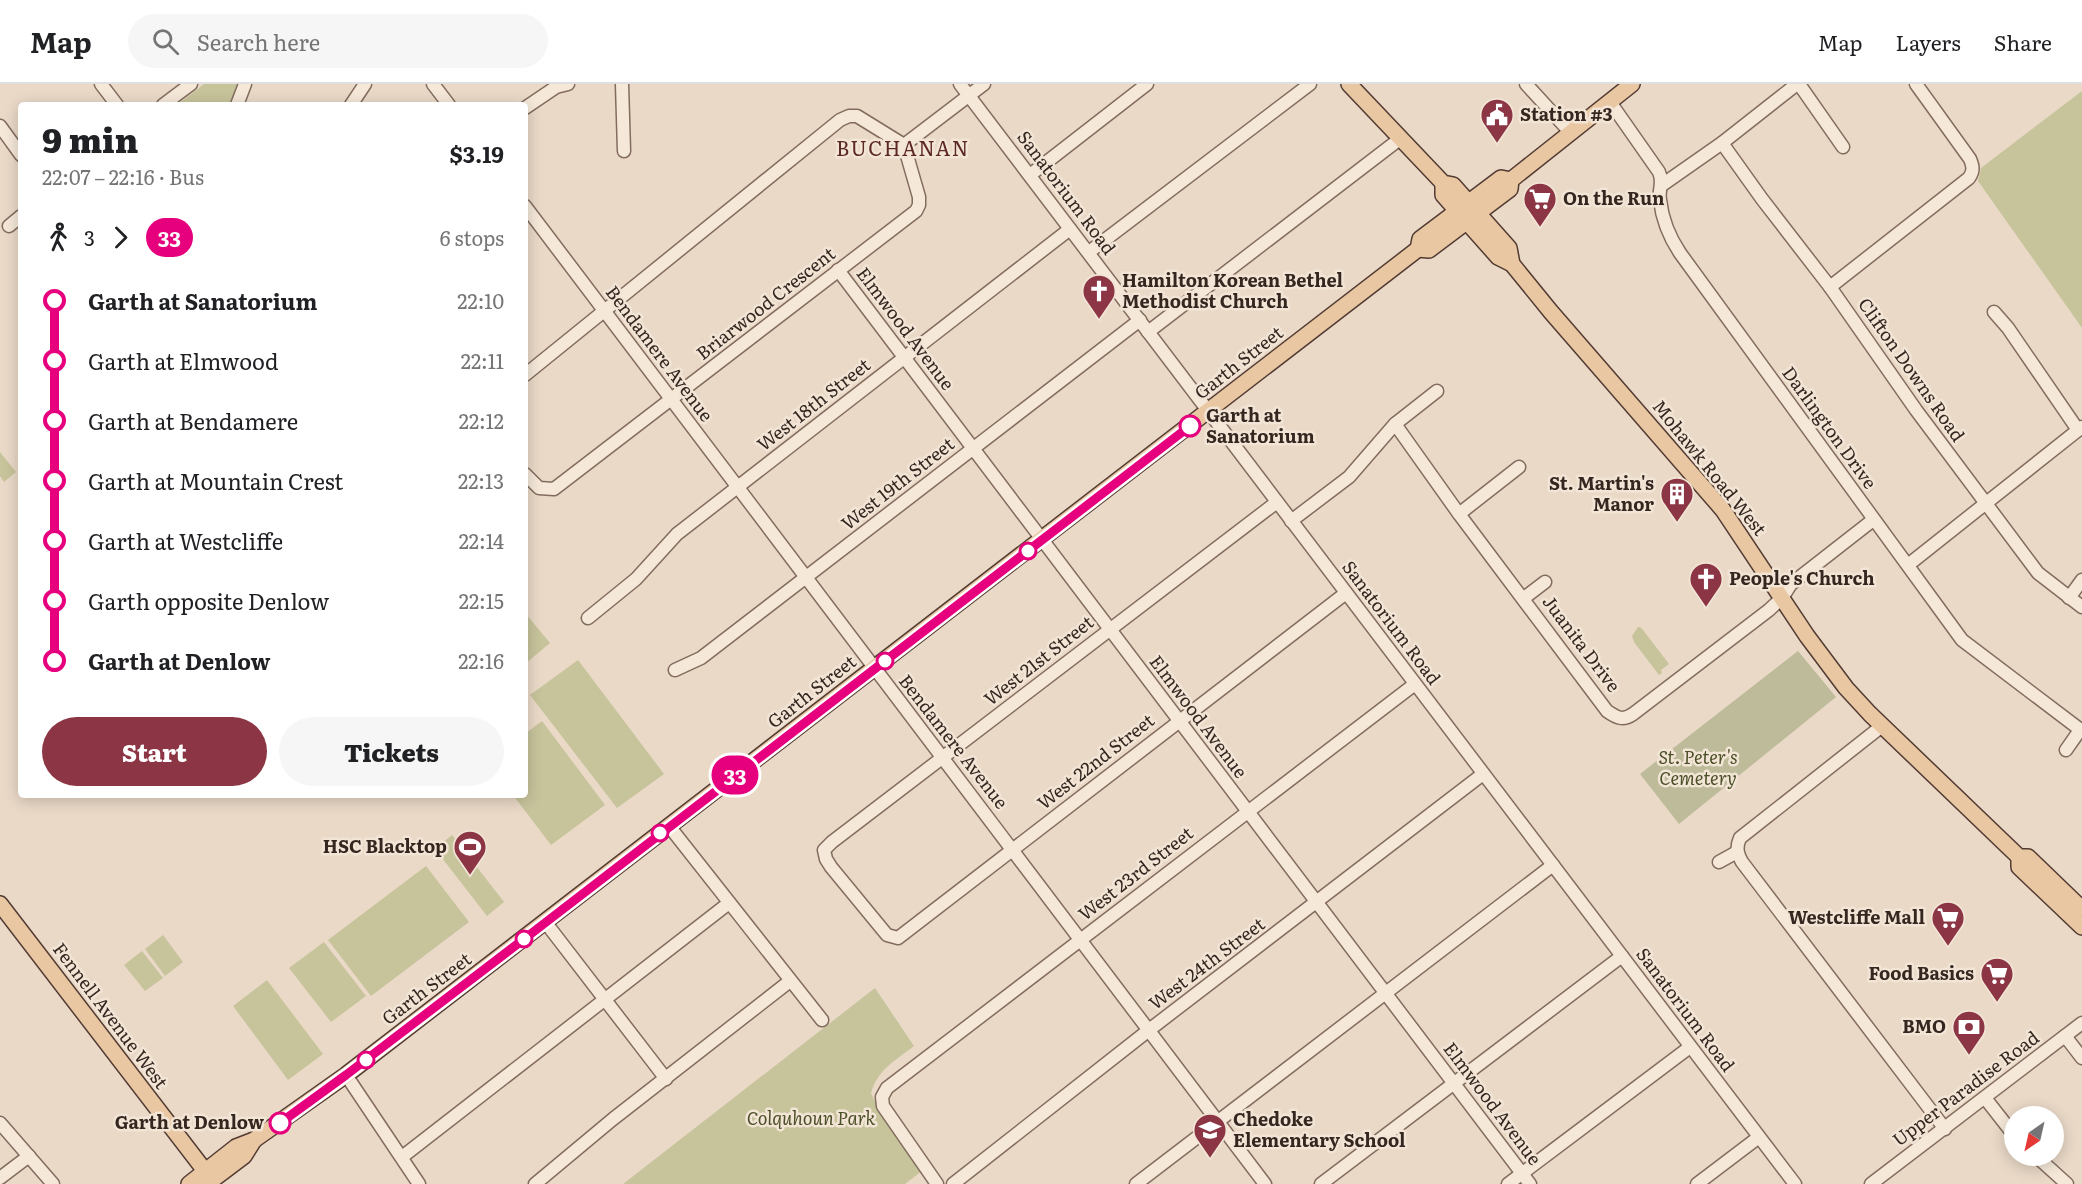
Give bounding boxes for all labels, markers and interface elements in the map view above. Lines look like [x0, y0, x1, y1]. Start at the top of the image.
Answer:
search box [128, 14, 548, 68]
text: Map [30, 20, 92, 62]
icon: search [149, 25, 182, 58]
text: Search here [197, 25, 320, 58]
text: Map [1818, 26, 1863, 57]
text: Layers [1896, 26, 1961, 57]
text: Share [1994, 26, 2052, 57]
public building icon: Station #3 [1479, 97, 1515, 144]
place label: Station #3 [1520, 100, 1613, 127]
text: 9 min [42, 114, 138, 163]
street label: Sanatorium Road [1011, 124, 1123, 260]
district label: BUCHANAN [836, 132, 970, 162]
text: $3.19 [450, 137, 504, 170]
text: 22:07 – 22:16 · Bus [42, 161, 204, 191]
supermarket icon: On the Run [1522, 181, 1558, 228]
place label: On the Run [1563, 184, 1665, 211]
icon: walk [42, 221, 75, 254]
icon: forward [104, 221, 137, 254]
text: 3 [84, 222, 95, 252]
text: 33 [158, 222, 181, 253]
text: 6 stops [440, 222, 504, 252]
street label: Briarwood Crescent [690, 239, 841, 366]
street label: Elmwood Avenue [851, 261, 962, 395]
place label: Hamilton Korean Bethel Methodist Church [1122, 266, 1344, 314]
church icon: Hamilton Korean Bethel Methodist Church [1081, 273, 1117, 320]
street label: Bendamere Avenue [600, 279, 720, 427]
text: Garth at Sanatorium [88, 284, 317, 317]
text: 22:10 [457, 285, 504, 315]
street label: Clifton Downs Road [1852, 292, 1972, 447]
street label: Garth Street [1188, 318, 1289, 405]
text: Garth at Elmwood [88, 344, 278, 377]
text: 22:11 [461, 345, 504, 375]
street label: West 18th Street [751, 350, 876, 457]
street label: Darlington Drive [1776, 360, 1884, 494]
street label: Mohawk Road West [1647, 393, 1774, 541]
place label: Garth at Sanatorium [1206, 401, 1315, 449]
text: Garth at Bendamere [88, 404, 298, 437]
text: 22:12 [459, 405, 504, 435]
marker: Garth at Sanatorium [1179, 415, 1201, 437]
street label: West 19th Street [835, 430, 960, 536]
text: Garth at Mountain Crest [88, 464, 343, 497]
text: 22:13 [458, 465, 504, 495]
place label: St. Martin's Manor [1549, 469, 1654, 517]
building icon: St. Martin's Manor [1659, 476, 1695, 523]
text: Garth at Westcliffe [88, 524, 283, 557]
text: 22:14 [459, 525, 504, 555]
unlabelled marker [1019, 542, 1037, 560]
street label: Sanatorium Road [1336, 554, 1448, 690]
church icon: People's Church [1688, 561, 1724, 608]
place label: People's Church [1729, 564, 1875, 591]
text: Garth opposite Denlow [88, 584, 329, 617]
text: 22:15 [459, 585, 504, 615]
street label: Juanita Drive [1537, 589, 1628, 697]
street label: West 21st Street [977, 608, 1099, 711]
text: Garth at Denlow [88, 644, 270, 677]
text: 22:16 [458, 645, 504, 675]
street label: Garth Street [761, 647, 862, 734]
street label: Elmwood Avenue [1144, 649, 1255, 783]
unlabelled marker [876, 652, 894, 670]
street label: Bendamere Avenue [893, 668, 1015, 814]
street label: West 22nd Street [1031, 706, 1160, 815]
button: Start [42, 717, 267, 786]
button: Tickets [279, 717, 504, 786]
park label: St. Peter's Cemetery [1658, 743, 1738, 791]
line badge: 33 [708, 756, 762, 794]
text: 33 [723, 760, 747, 791]
street label: West 23rd Street [1072, 819, 1199, 926]
unlabelled marker [651, 824, 669, 842]
sports icon: HSC Blacktop [452, 829, 488, 876]
place label: HSC Blacktop [323, 832, 447, 859]
supermarket icon: Westcliffe Mall [1930, 900, 1966, 947]
place label: Westcliffe Mall [1788, 903, 1925, 930]
street label: West 24th Street [1142, 910, 1270, 1015]
unlabelled marker [515, 930, 533, 948]
street label: Fennell Avenue West [47, 936, 176, 1094]
street label: Sanatorium Road [1630, 941, 1742, 1077]
street label: Garth Street [376, 945, 477, 1030]
supermarket icon: Food Basics [1979, 956, 2015, 1003]
place label: Food Basics [1868, 959, 1974, 986]
bank icon: BMO [1951, 1009, 1987, 1056]
place label: BMO [1902, 1012, 1946, 1039]
street label: Upper Paradise Road [1886, 1024, 2044, 1152]
street label: Elmwood Avenue [1438, 1036, 1549, 1170]
unlabelled marker [357, 1051, 375, 1069]
park label: Colquhoun Park [747, 1104, 875, 1131]
place label: Chedoke Elementary School [1233, 1105, 1406, 1153]
north arrow [2004, 1106, 2064, 1166]
map controls [2004, 1106, 2064, 1166]
place label: Garth at Denlow [115, 1108, 265, 1135]
marker: Garth at Denlow [269, 1112, 291, 1134]
school or university icon: Chedoke Elementary School [1192, 1112, 1228, 1159]

